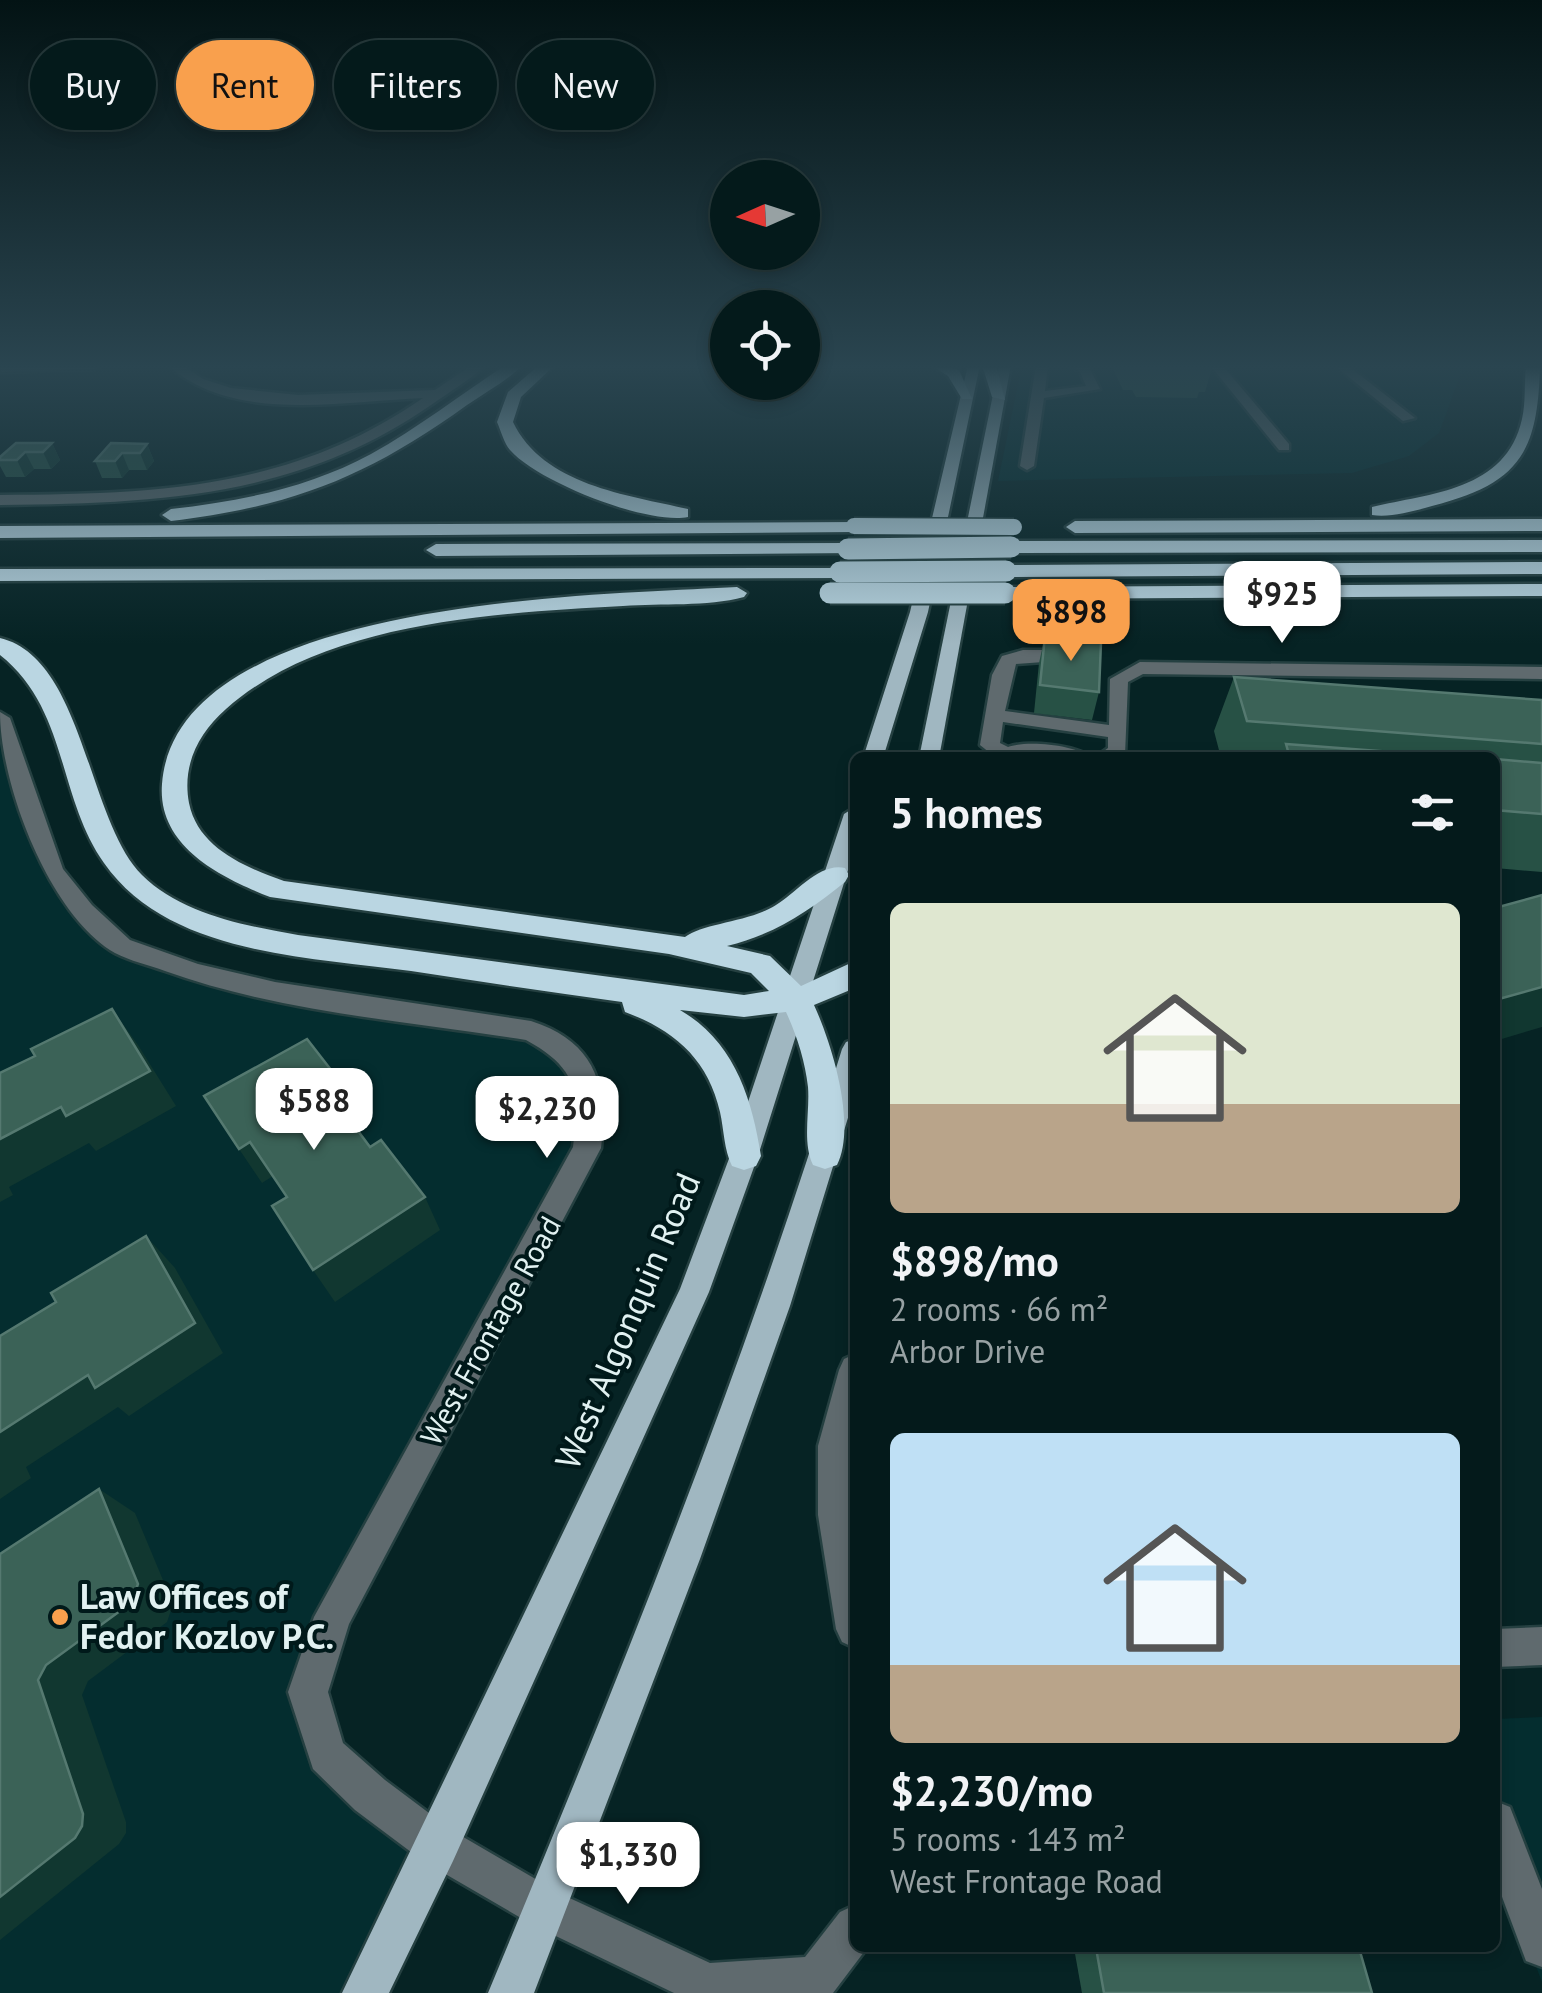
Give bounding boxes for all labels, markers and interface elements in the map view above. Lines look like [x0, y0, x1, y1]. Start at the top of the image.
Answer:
chip: Buy [30, 40, 156, 130]
chip: Rent [176, 40, 314, 130]
chip: Filters [334, 40, 497, 130]
chip: New [517, 40, 654, 130]
north arrow [710, 160, 820, 270]
map controls [710, 160, 820, 400]
button: locate [710, 290, 820, 400]
pin: $925 [1223, 561, 1341, 646]
text: $925 [1246, 572, 1318, 614]
pin: $898 [1012, 579, 1130, 664]
text: $898 [1035, 590, 1107, 632]
text: 5 homes [890, 785, 1043, 840]
icon: filters [1405, 785, 1460, 840]
icon: home [1085, 968, 1265, 1148]
pin: $588 [255, 1068, 373, 1153]
pin: $2,230 [466, 1076, 628, 1161]
text: $588 [278, 1079, 350, 1121]
text: $2,230 [498, 1087, 596, 1129]
street label: West Algonquin Road [544, 1166, 710, 1476]
street label: West Frontage Road [411, 1209, 569, 1452]
text: $898/mo [890, 1233, 1059, 1288]
text: 2 rooms · 66 m² [890, 1288, 1108, 1330]
text: Arbor Drive [890, 1330, 1045, 1372]
icon: home [1085, 1498, 1265, 1678]
place label: Law Offices of Fedor Kozlov P.C. [80, 1573, 334, 1659]
marker: Law Offices of Fedor Kozlov P.C. [49, 1606, 71, 1628]
text: $2,230/mo [890, 1763, 1093, 1818]
text: 5 rooms · 143 m² [890, 1818, 1126, 1860]
pin: $1,330 [547, 1822, 709, 1907]
text: $1,330 [579, 1833, 677, 1875]
text: West Frontage Road [890, 1860, 1163, 1902]

